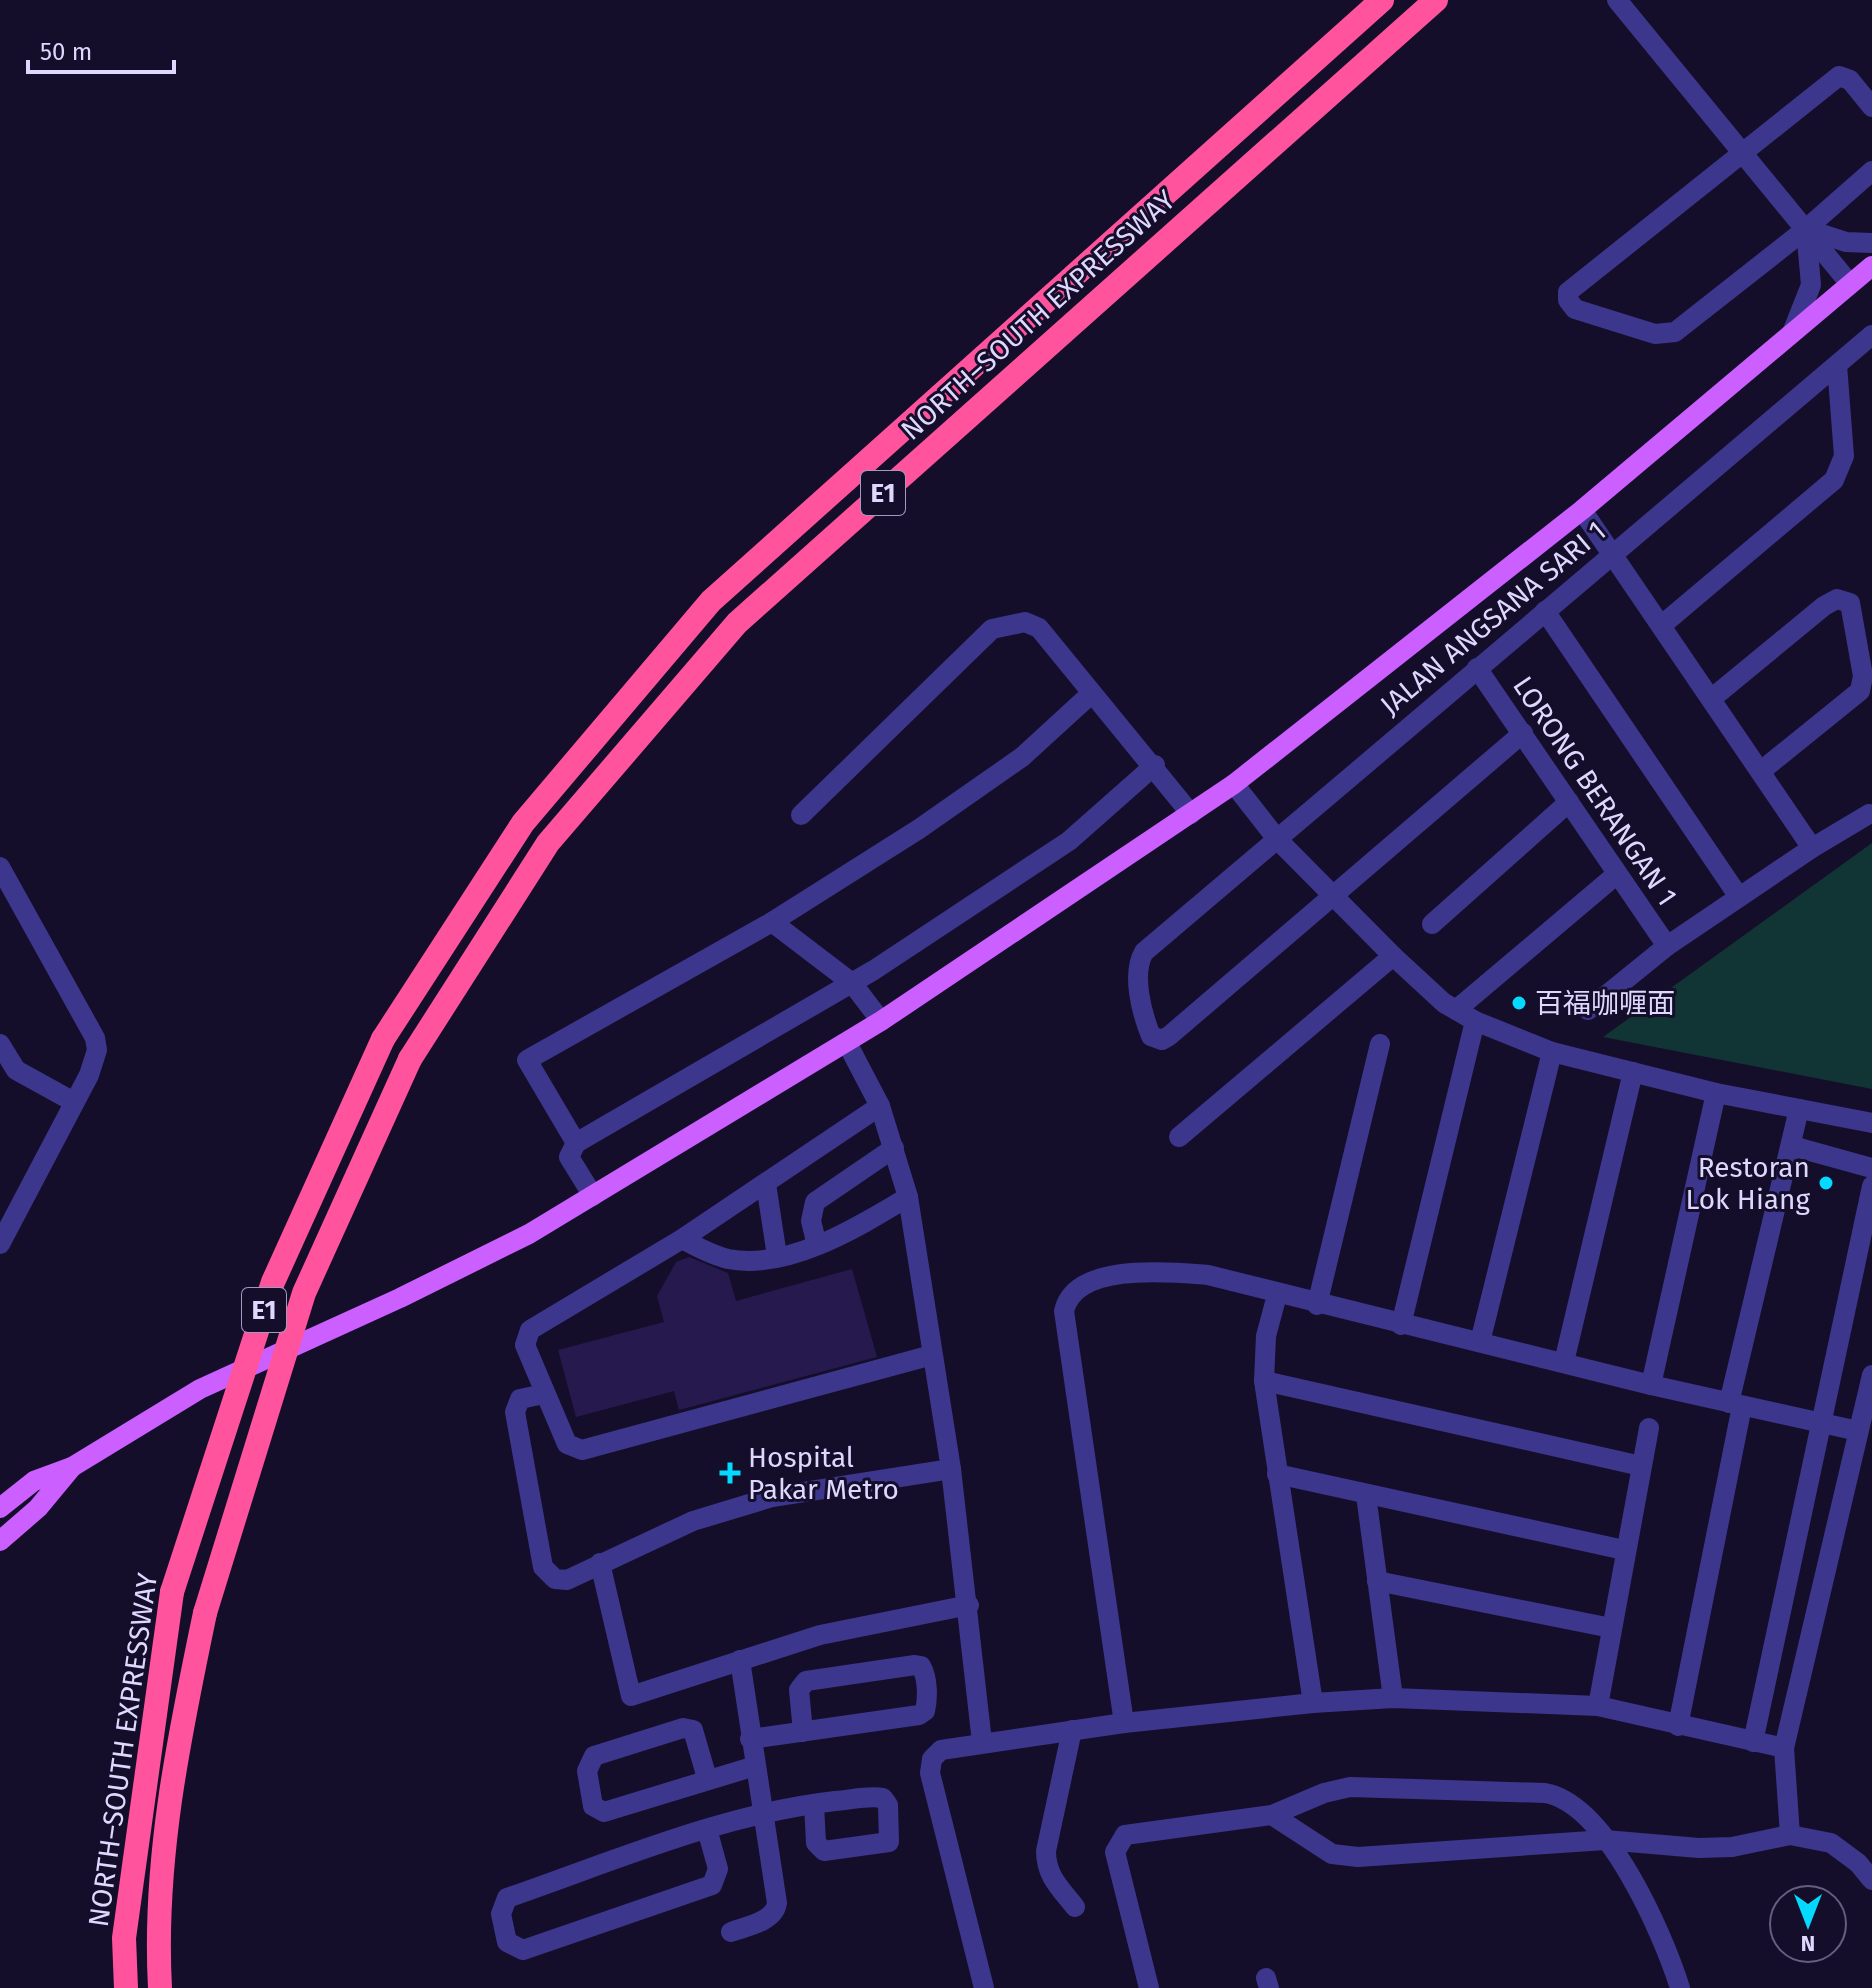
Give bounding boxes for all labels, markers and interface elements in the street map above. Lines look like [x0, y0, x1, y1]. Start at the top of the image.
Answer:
scale bar [28, 24, 174, 74]
text: 50 m [40, 38, 92, 66]
street label: NORTH–SOUTH EXPRESSWAY [894, 183, 1182, 447]
road number: E1 [861, 471, 905, 515]
street label: JALAN ANGSANA SARI 1 [1374, 514, 1612, 722]
street label: LORONG BERANGAN 1 [1506, 670, 1684, 912]
place label: 百福咖喱面 [1535, 987, 1675, 1020]
marker: 百福咖喱面 [1510, 994, 1528, 1012]
place label: Restoran Lok Hiang [1686, 1151, 1810, 1216]
marker: Restoran Lok Hiang [1817, 1174, 1835, 1192]
road number: E1 [242, 1288, 286, 1332]
place label: Hospital Pakar Metro [748, 1441, 899, 1506]
marker: Hospital Pakar Metro [719, 1462, 741, 1484]
street label: NORTH–SOUTH EXPRESSWAY [82, 1570, 164, 1929]
north arrow [1768, 1884, 1848, 1964]
text: N [1801, 1930, 1815, 1957]

